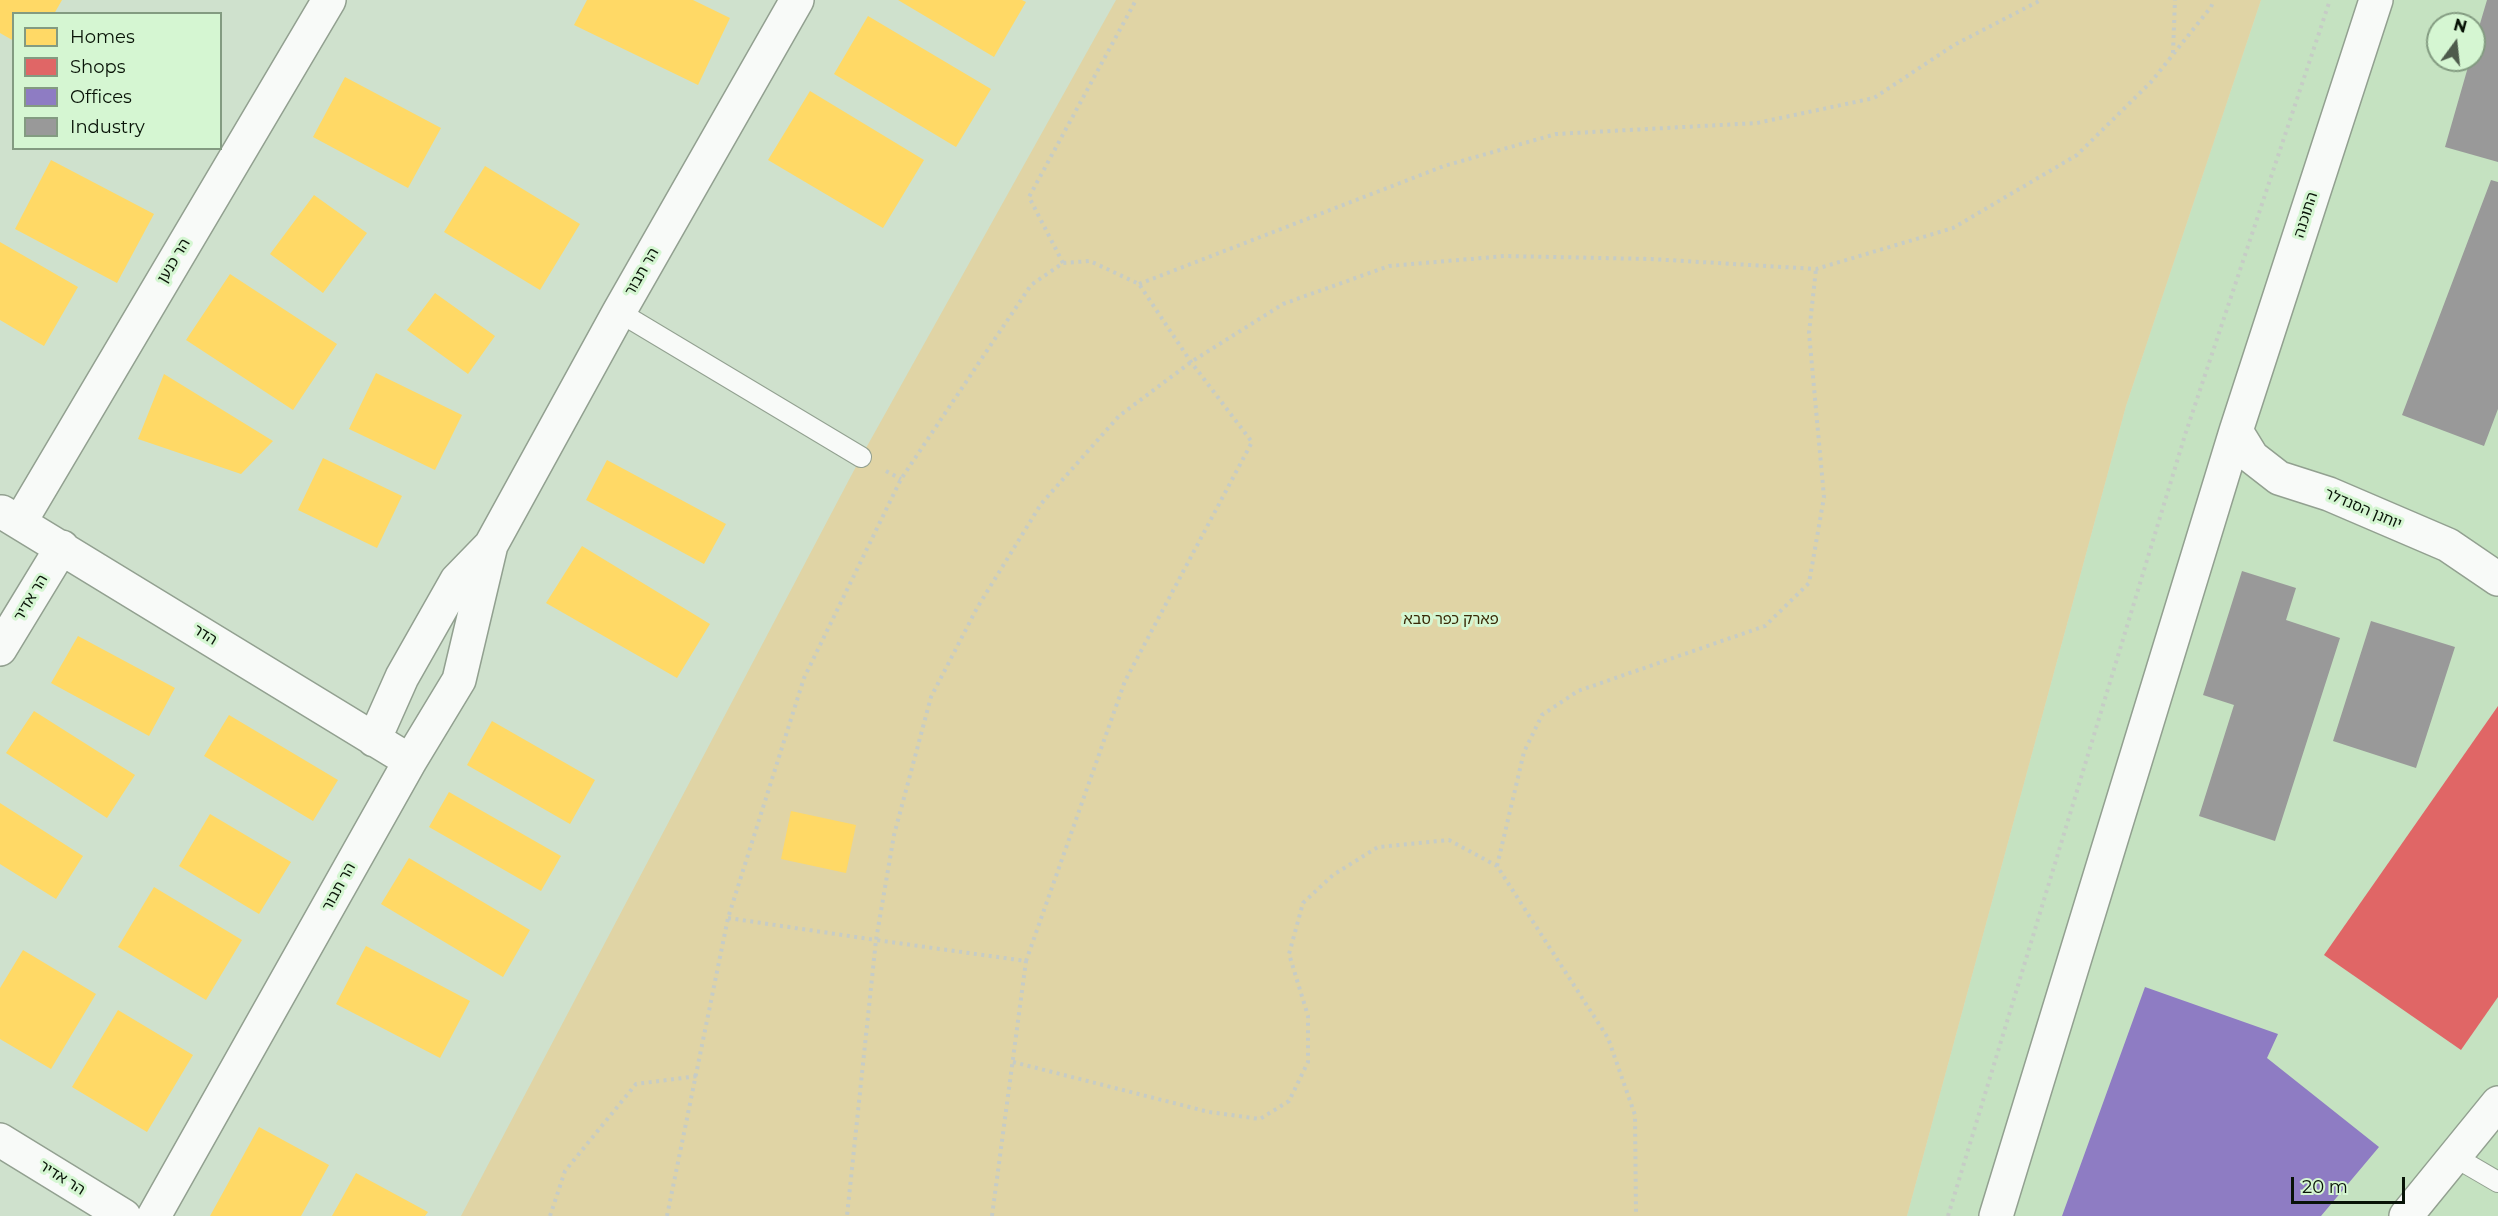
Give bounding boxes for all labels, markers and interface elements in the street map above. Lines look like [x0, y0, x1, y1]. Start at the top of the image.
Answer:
legend [12, 12, 222, 150]
north arrow [2426, 12, 2486, 72]
text: N [2452, 15, 2469, 37]
text: Homes [70, 26, 135, 48]
text: Shops [70, 56, 126, 78]
text: Offices [70, 86, 132, 108]
text: Industry [70, 116, 145, 138]
street label: התוכנה [2290, 190, 2322, 240]
street label: הר כנען [154, 236, 194, 286]
street label: הר תבור [621, 245, 663, 299]
street label: יוחנן הסנדלר [2322, 485, 2404, 533]
street label: הר אדיר [10, 572, 52, 624]
park label: פארק כפר סבא [1403, 611, 1499, 629]
street label: הדר [190, 621, 220, 649]
street label: הר תבור [318, 860, 360, 914]
street label: הר אדיר [36, 1157, 88, 1199]
scale bar [2294, 1165, 2408, 1203]
text: 20 m [2302, 1176, 2348, 1198]

